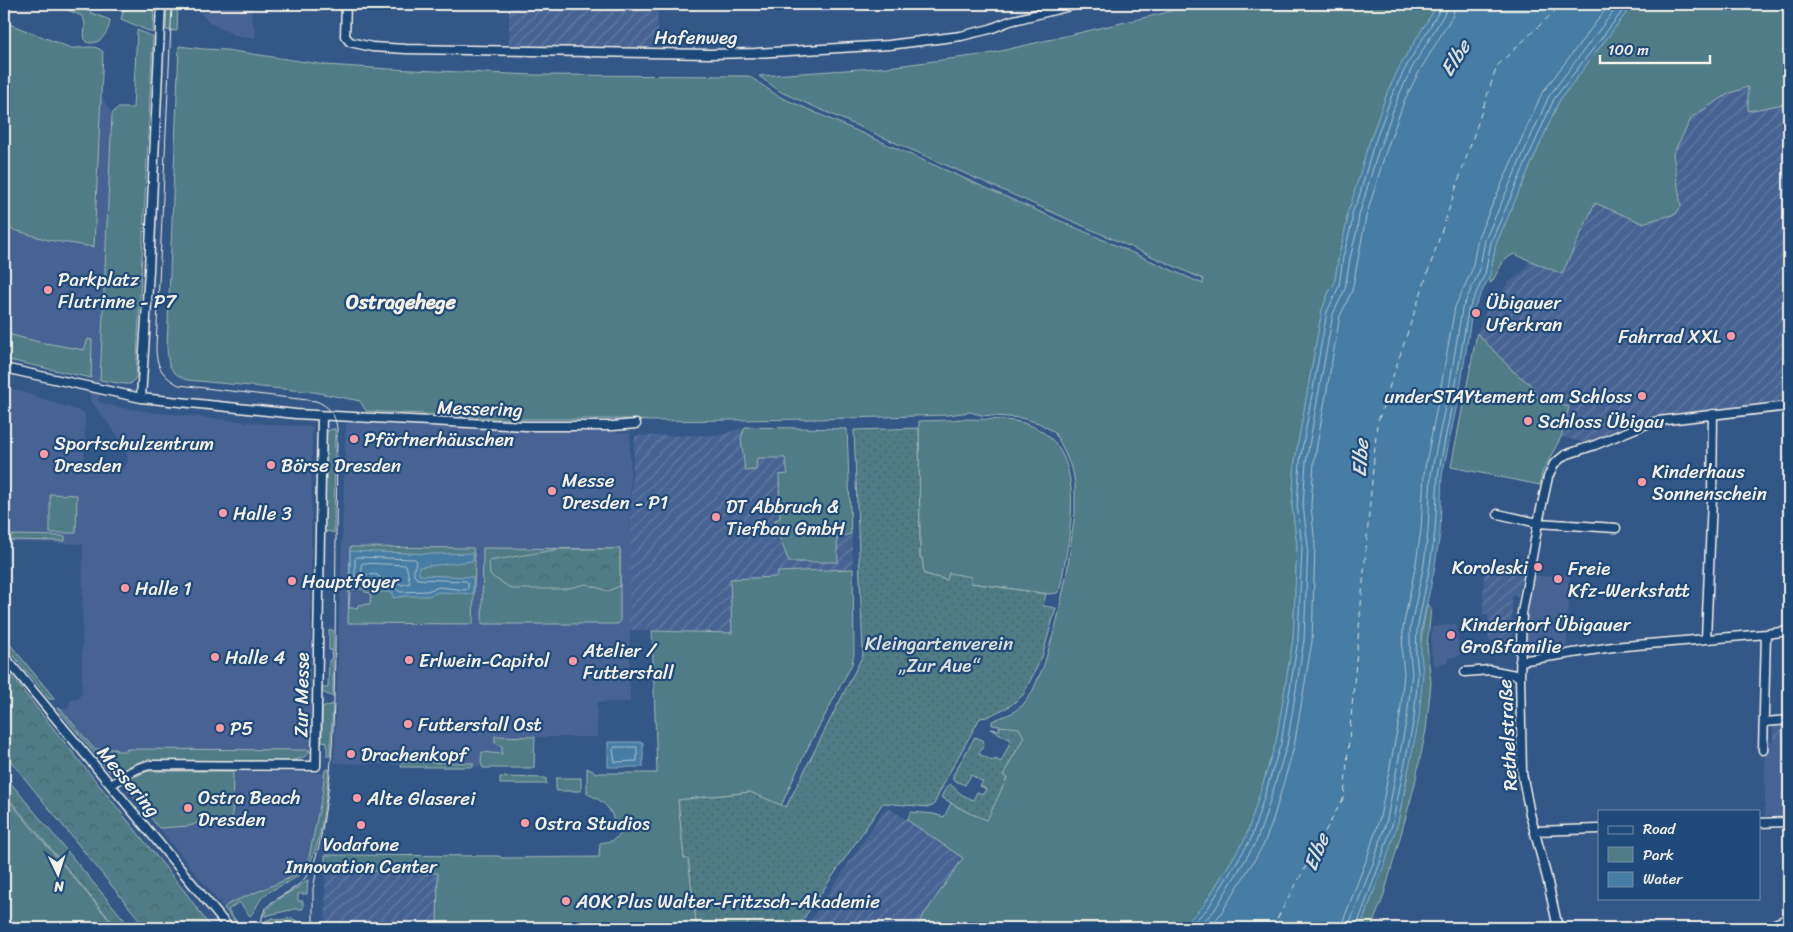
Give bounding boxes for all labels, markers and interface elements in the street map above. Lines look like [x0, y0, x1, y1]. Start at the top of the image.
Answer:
street label: Hafenweg [654, 21, 738, 54]
water label: Elbe [1430, 31, 1481, 84]
scale bar [1600, 32, 1710, 64]
text: 100 m [1608, 37, 1649, 63]
place label: Parkplatz Flutrinne - P7 [58, 263, 177, 318]
marker: Parkplatz Flutrinne - P7 [42, 284, 54, 296]
district label: Ostragehege [346, 285, 457, 320]
place label: Übigauer Uferkran [1486, 286, 1562, 341]
marker: Übigauer Uferkran [1470, 307, 1482, 319]
place label: Fahrrad XXL [1618, 320, 1721, 353]
marker: Fahrrad XXL [1725, 330, 1737, 342]
place label: underSTAYtement am Schloss [1384, 380, 1632, 413]
marker: underSTAYtement am Schloss [1636, 390, 1648, 402]
street label: Messering [437, 391, 524, 426]
place label: Schloss Übigau [1538, 405, 1664, 438]
marker: Schloss Übigau [1522, 415, 1534, 427]
place label: Pförtnerhäuschen [364, 423, 514, 456]
place label: Sportschulzentrum Dresden [54, 427, 214, 482]
marker: Pförtnerhäuschen [348, 433, 360, 445]
water label: Elbe [1342, 436, 1379, 478]
marker: Sportschulzentrum Dresden [38, 448, 50, 460]
place label: Börse Dresden [281, 449, 401, 482]
place label: Kinderhaus Sonnenschein [1652, 455, 1767, 510]
marker: Börse Dresden [265, 459, 277, 471]
place label: Messe Dresden - P1 [562, 464, 668, 519]
marker: Kinderhaus Sonnenschein [1636, 476, 1648, 488]
marker: Messe Dresden - P1 [546, 485, 558, 497]
place label: DT Abbruch & Tiefbau GmbH [726, 490, 846, 545]
place label: Halle 3 [233, 497, 293, 530]
marker: Halle 3 [217, 507, 229, 519]
marker: DT Abbruch & Tiefbau GmbH [710, 511, 722, 523]
place label: Koroleski [1452, 551, 1529, 584]
place label: Freie Kfz-Werkstatt [1568, 552, 1690, 607]
marker: Koroleski [1532, 561, 1544, 573]
place label: Hauptfoyer [302, 565, 400, 598]
place label: Halle 1 [135, 572, 192, 605]
marker: Freie Kfz-Werkstatt [1552, 573, 1564, 585]
marker: Hauptfoyer [286, 575, 298, 587]
marker: Halle 1 [119, 582, 131, 594]
place label: Kinderhort Übigauer Großfamilie [1461, 608, 1632, 663]
park label: Kleingartenverein „Zur Aue“ [865, 627, 1013, 682]
marker: Kinderhort Übigauer Großfamilie [1445, 629, 1457, 641]
place label: Atelier / Futterstall [582, 634, 674, 689]
place label: Halle 4 [225, 641, 286, 674]
place label: Erlwein-Capitol [419, 644, 550, 677]
marker: Halle 4 [209, 651, 221, 663]
street label: Zur Messe [284, 652, 319, 738]
marker: Erlwein-Capitol [403, 654, 415, 666]
marker: Atelier / Futterstall [567, 655, 579, 667]
street label: Rethelstraße [1488, 678, 1527, 792]
place label: Futterstall Ost [418, 708, 542, 741]
place label: P5 [230, 712, 254, 745]
marker: Futterstall Ost [402, 718, 414, 730]
marker: P5 [214, 722, 226, 734]
street label: Messering [89, 738, 169, 825]
place label: Drachenkopf [361, 738, 470, 771]
marker: Drachenkopf [345, 748, 357, 760]
place label: Ostra Beach Dresden [198, 781, 300, 836]
place label: Alte Glaserei [366, 782, 476, 815]
marker: Alte Glaserei [351, 792, 363, 804]
marker: Ostra Beach Dresden [182, 802, 194, 814]
place label: Ostra Studios [535, 807, 650, 840]
legend [1598, 810, 1760, 900]
text: Road [1643, 816, 1676, 842]
marker: Ostra Studios [519, 817, 531, 829]
marker: Vodafone Innovation Center [355, 819, 367, 831]
water label: Elbe [1293, 827, 1340, 876]
place label: Vodafone Innovation Center [284, 828, 438, 883]
text: Park [1643, 842, 1674, 868]
north arrow [32, 850, 82, 900]
text: Water [1643, 866, 1683, 892]
text: N [53, 874, 66, 899]
place label: AOK Plus Walter-Fritzsch-Akademie [575, 885, 880, 918]
marker: AOK Plus Walter-Fritzsch-Akademie [560, 895, 572, 907]

